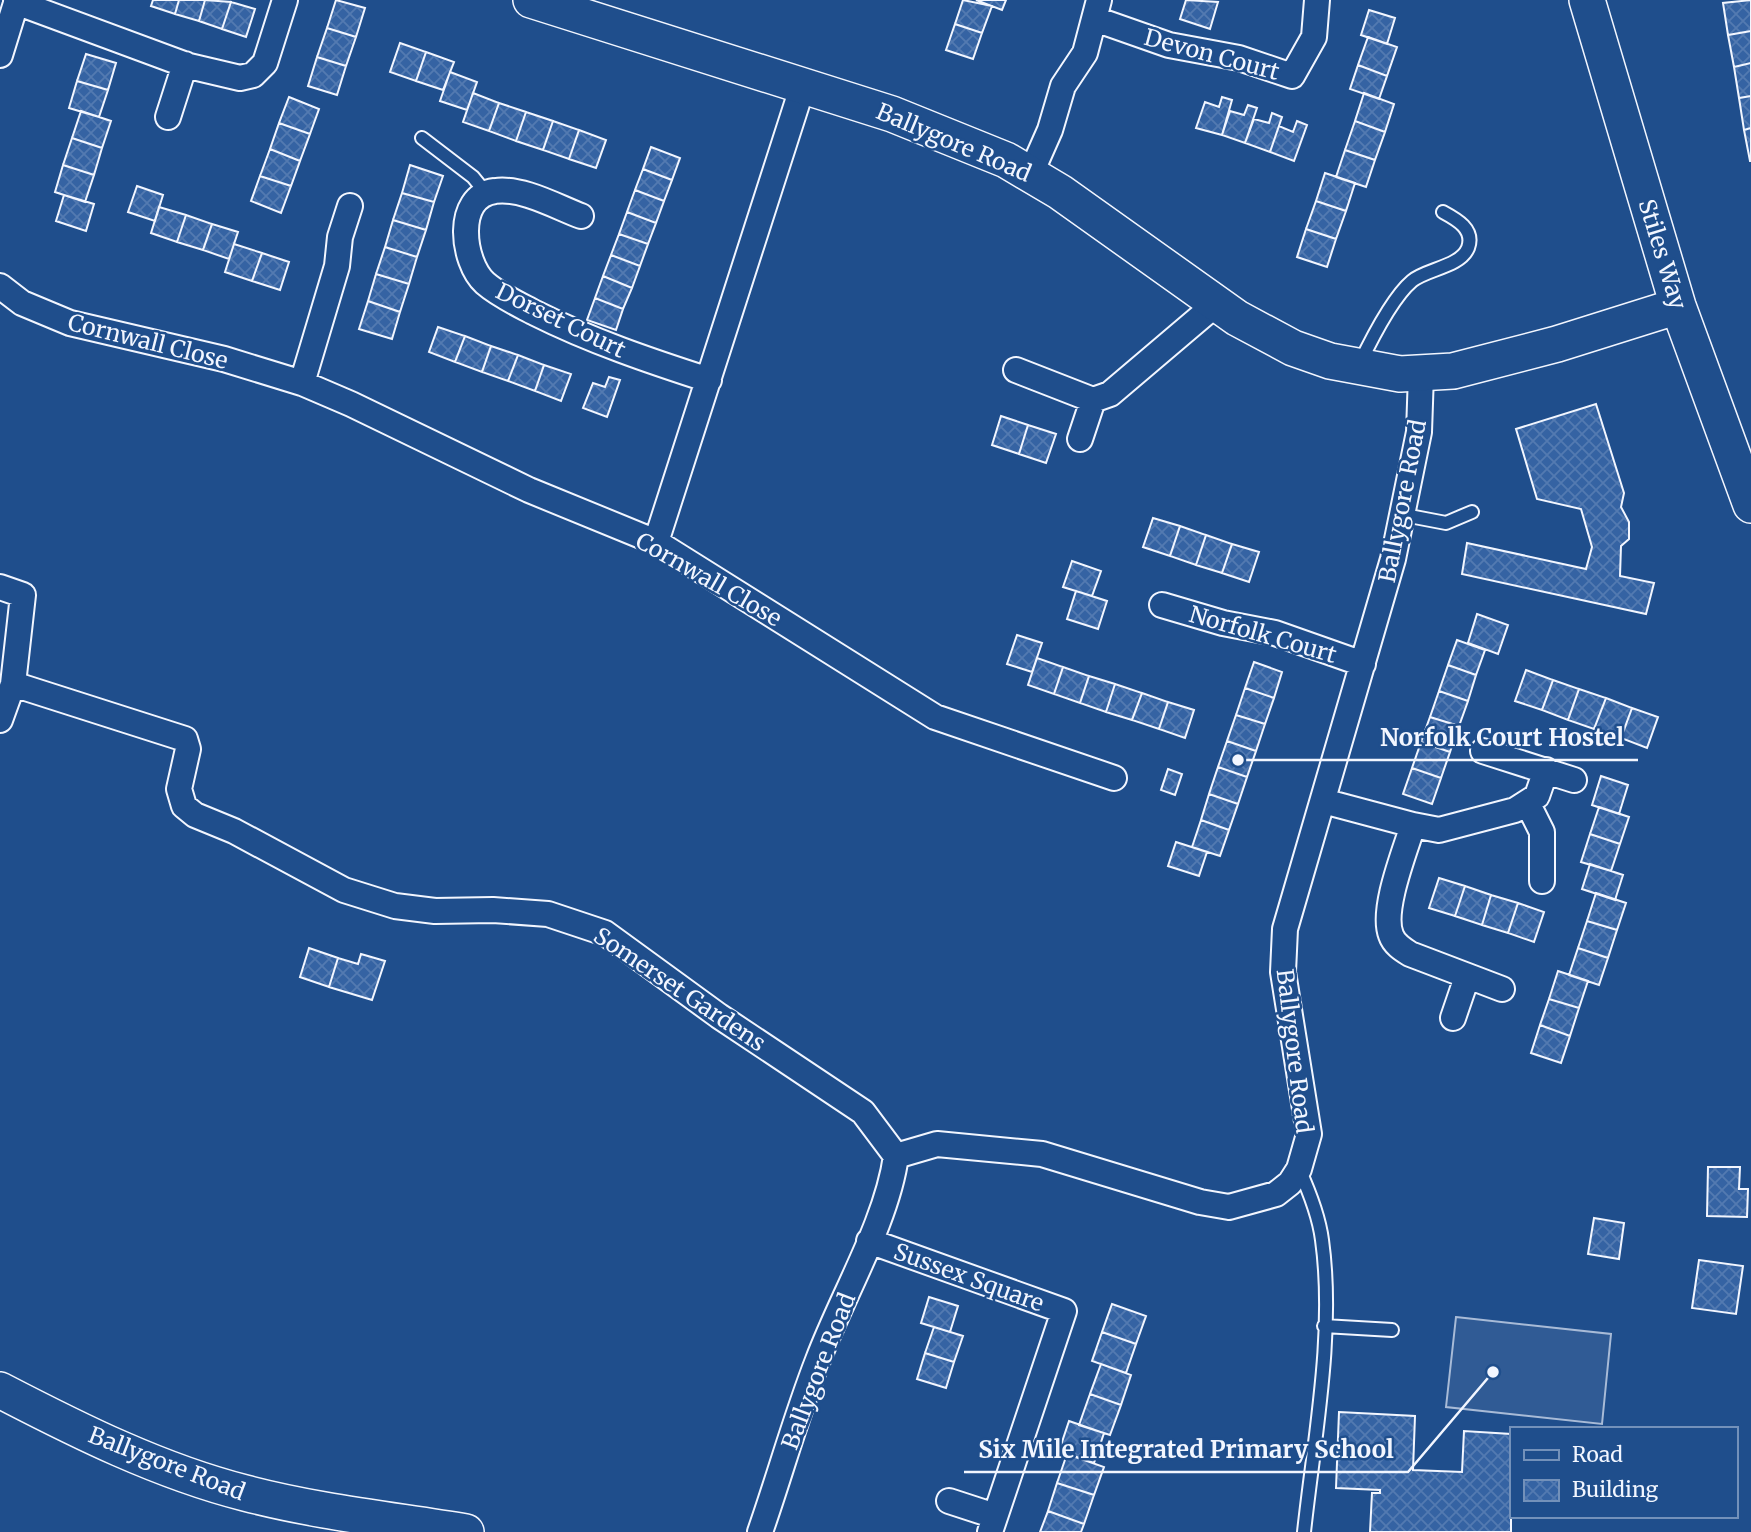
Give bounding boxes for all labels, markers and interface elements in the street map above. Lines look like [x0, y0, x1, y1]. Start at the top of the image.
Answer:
street label: Devon Court [1141, 22, 1283, 86]
street label: Ballygore Road [872, 96, 1036, 188]
street label: Stiles Way [1633, 196, 1694, 313]
street label: Dorset Court [491, 276, 631, 364]
street label: Cornwall Close [65, 307, 231, 375]
street label: Ballygore Road [1372, 417, 1432, 585]
street label: Cornwall Close [631, 526, 787, 632]
street label: Norfolk Court [1186, 599, 1340, 669]
callout: Norfolk Court Hostel [1366, 715, 1638, 760]
text: Norfolk Court Hostel [1380, 722, 1624, 753]
street label: Somerset Gardens [588, 921, 772, 1057]
street label: Ballygore Road [1271, 967, 1319, 1135]
street label: Sussex Square [890, 1236, 1048, 1318]
street label: Ballygore Road [775, 1288, 861, 1453]
street label: Ballygore Road [85, 1420, 250, 1506]
callout: Six Mile Integrated Primary School [964, 1427, 1408, 1472]
legend [1510, 1427, 1737, 1518]
text: Six Mile Integrated Primary School [978, 1434, 1394, 1465]
text: Road [1572, 1441, 1623, 1468]
text: Building [1572, 1476, 1659, 1503]

